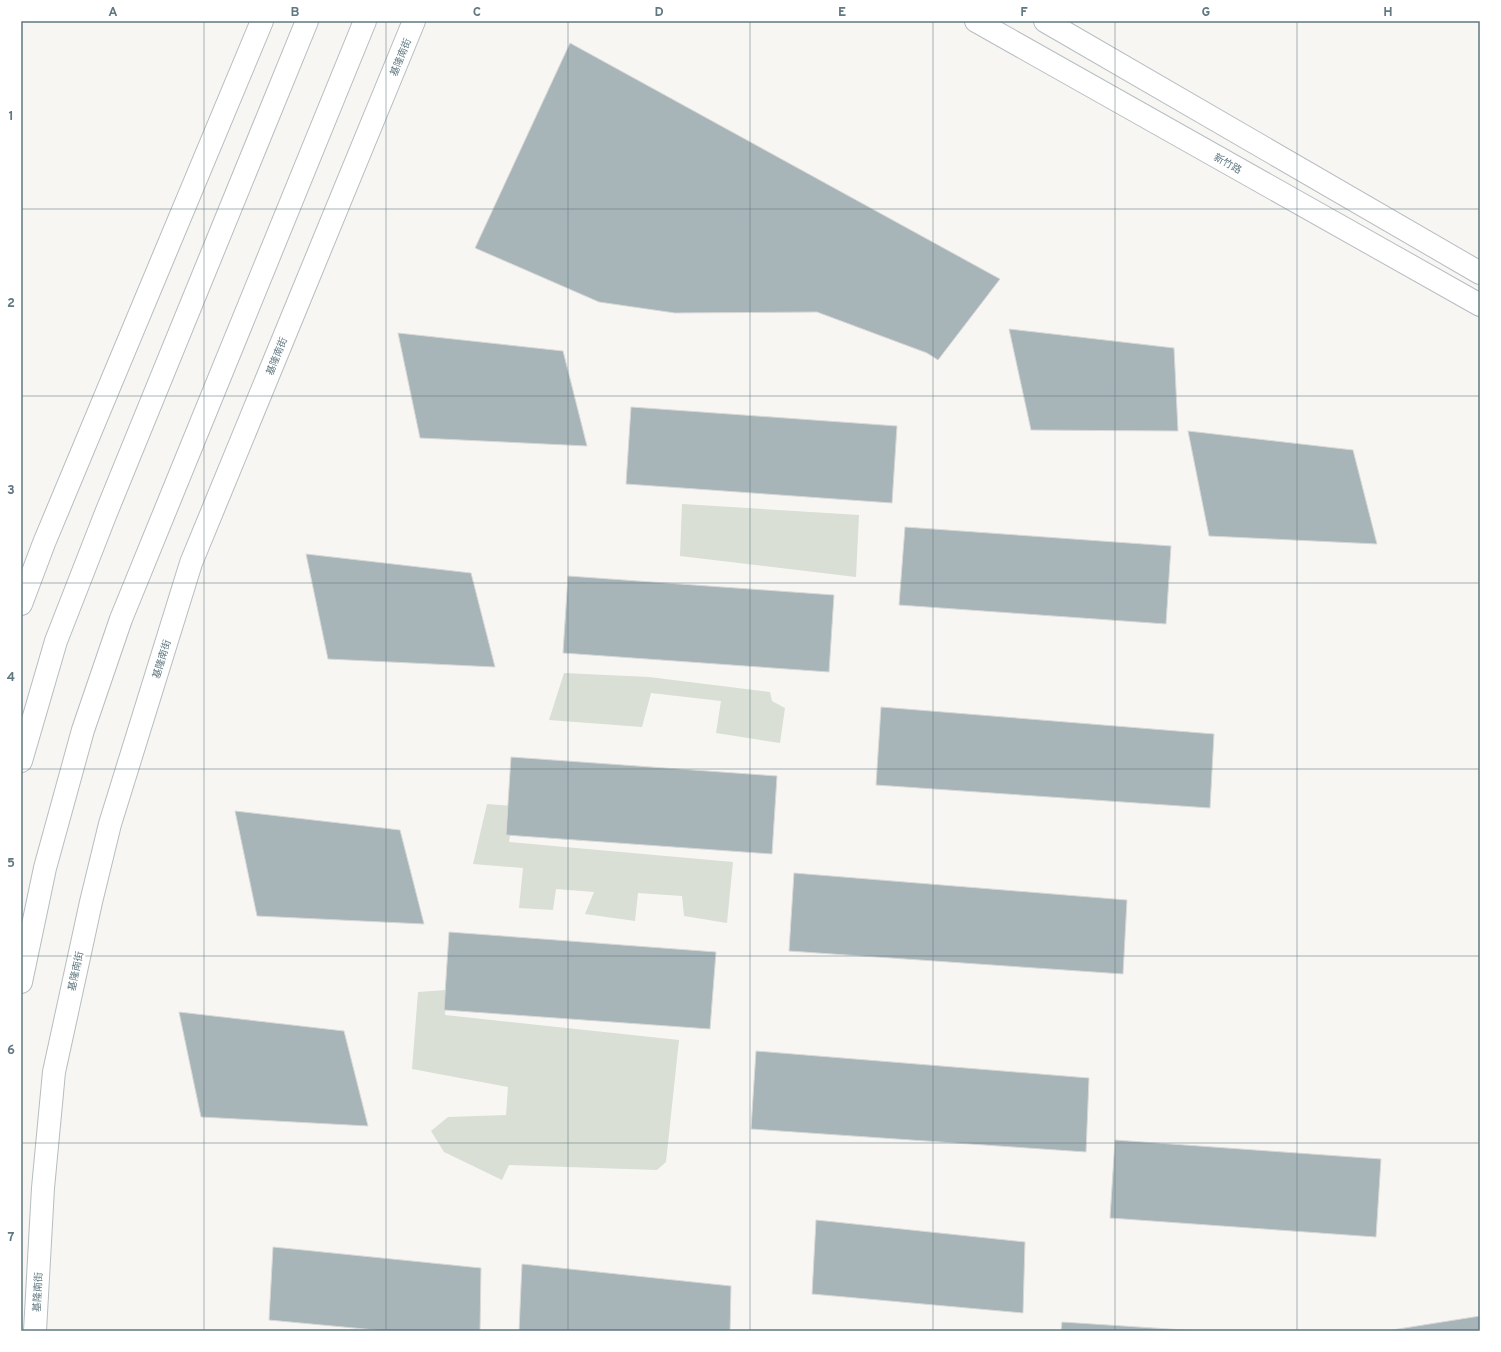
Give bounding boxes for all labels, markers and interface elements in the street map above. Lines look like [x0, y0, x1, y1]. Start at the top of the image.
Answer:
text: A [108, 5, 118, 21]
text: B [291, 5, 300, 21]
text: C [473, 5, 481, 21]
text: D [654, 5, 664, 21]
text: E [838, 5, 846, 21]
text: F [1020, 5, 1028, 21]
text: G [1202, 5, 1211, 21]
text: H [1383, 5, 1393, 21]
street label: 基隆南街 [388, 37, 415, 79]
text: 1 [8, 109, 14, 125]
street label: 新竹路 [1211, 151, 1244, 177]
text: 2 [7, 296, 15, 312]
street label: 基隆南街 [264, 336, 291, 378]
text: 3 [7, 483, 15, 499]
street label: 基隆南街 [150, 638, 174, 680]
text: 4 [7, 670, 15, 686]
text: 5 [7, 856, 15, 872]
street label: 基隆南街 [66, 950, 87, 992]
text: 6 [7, 1043, 15, 1059]
text: 7 [8, 1230, 15, 1246]
street label: 基隆南街 [31, 1272, 46, 1312]

